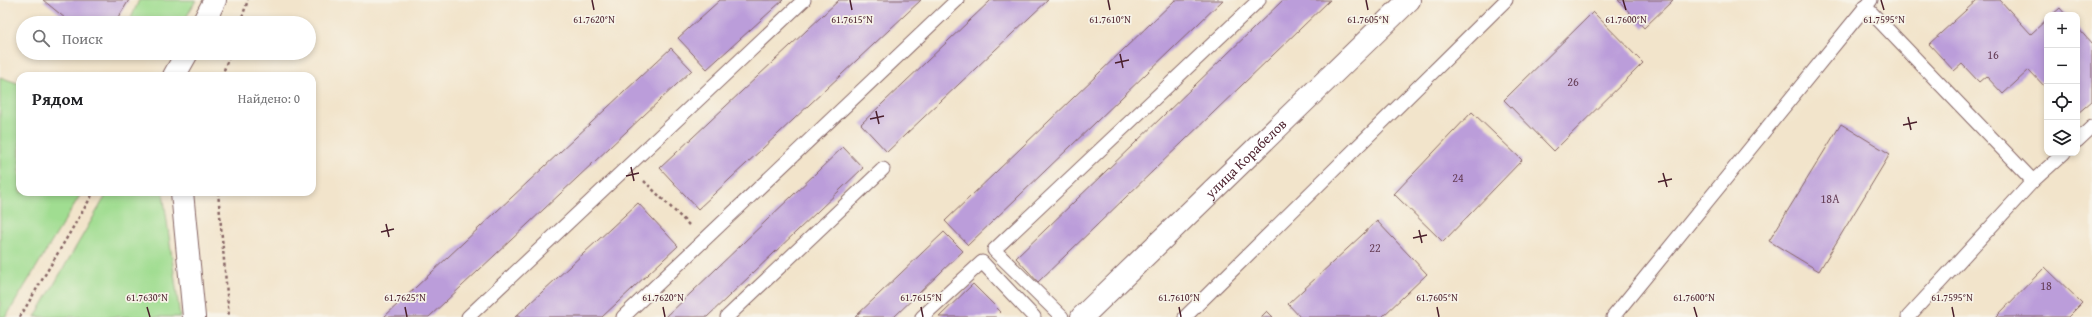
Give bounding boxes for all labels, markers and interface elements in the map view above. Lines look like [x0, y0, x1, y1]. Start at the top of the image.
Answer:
text: 61.7620°N [573, 12, 615, 27]
text: 61.7615°N [831, 12, 873, 27]
text: 61.7610°N [1089, 12, 1131, 27]
text: 61.7605°N [1347, 12, 1389, 27]
text: 61.7600°N [1605, 12, 1647, 27]
text: 61.7595°N [1863, 12, 1905, 27]
map controls [2044, 12, 2080, 156]
button: + [2044, 12, 2080, 48]
search box [16, 16, 316, 60]
icon: search [30, 27, 52, 49]
text: Поиск [62, 28, 103, 49]
house number: 16 [1987, 46, 1999, 63]
button: − [2044, 48, 2080, 84]
house number: 26 [1567, 73, 1579, 90]
button: locate [2044, 84, 2080, 120]
text: Рядом [32, 86, 83, 111]
text: Найдено: 0 [238, 89, 300, 108]
street label: улица Корабелов [1200, 114, 1291, 203]
button: layers [2044, 120, 2080, 156]
house number: 24 [1452, 169, 1464, 186]
house number: 18А [1821, 190, 1840, 207]
house number: 22 [1369, 239, 1381, 256]
house number: 18 [2040, 277, 2052, 294]
text: 61.7630°N [126, 290, 168, 305]
text: 61.7625°N [384, 290, 426, 305]
text: 61.7620°N [642, 290, 684, 305]
text: 61.7615°N [900, 290, 942, 305]
text: 61.7610°N [1158, 290, 1200, 305]
text: 61.7605°N [1416, 290, 1458, 305]
text: 61.7600°N [1673, 290, 1715, 305]
text: 61.7595°N [1931, 290, 1973, 305]

